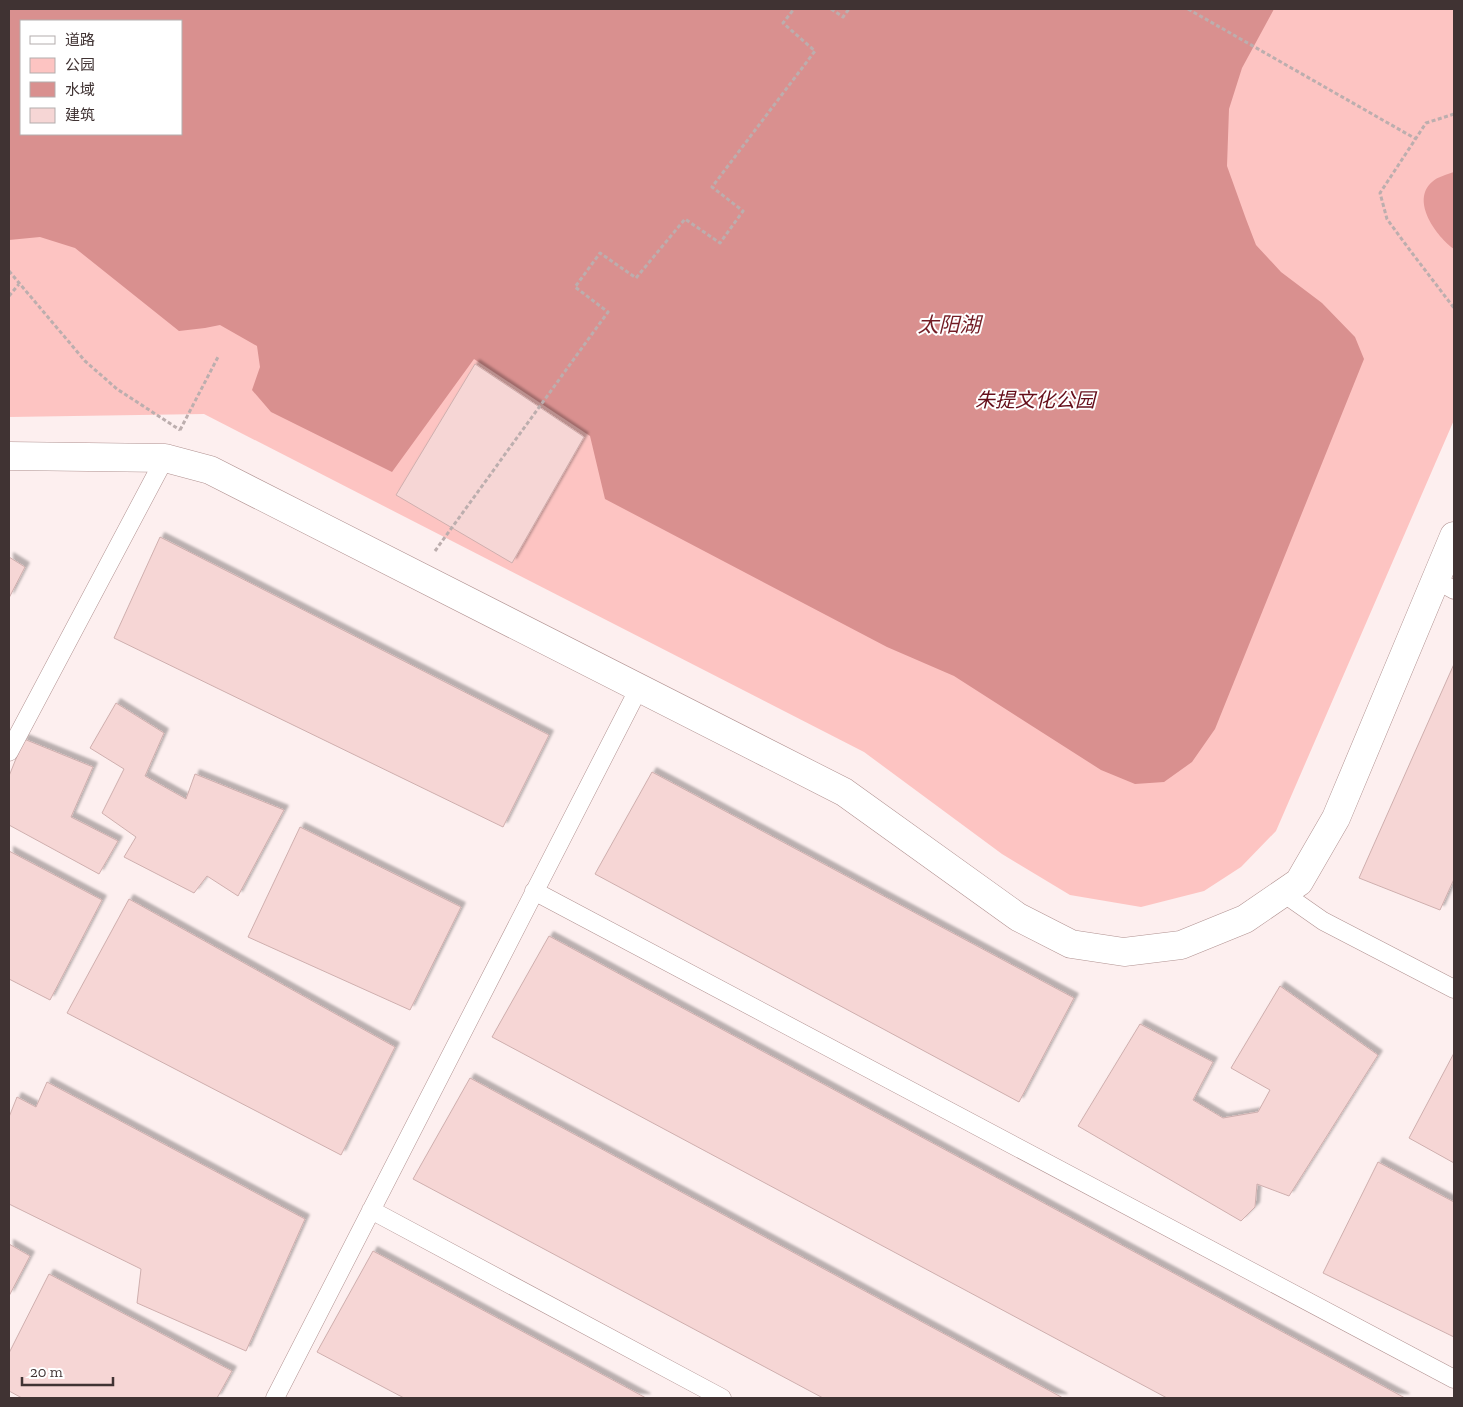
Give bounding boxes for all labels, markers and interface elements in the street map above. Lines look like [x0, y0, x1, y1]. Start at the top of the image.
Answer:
legend [20, 20, 182, 135]
text: 道路 [65, 31, 95, 49]
text: 公园 [65, 56, 95, 74]
text: 水域 [65, 81, 95, 99]
text: 建筑 [65, 106, 95, 124]
water label: 太阳湖 [918, 312, 983, 337]
park label: 朱提文化公园 [975, 388, 1098, 412]
scale bar [22, 1354, 114, 1386]
text: 20 m [30, 1363, 63, 1381]

